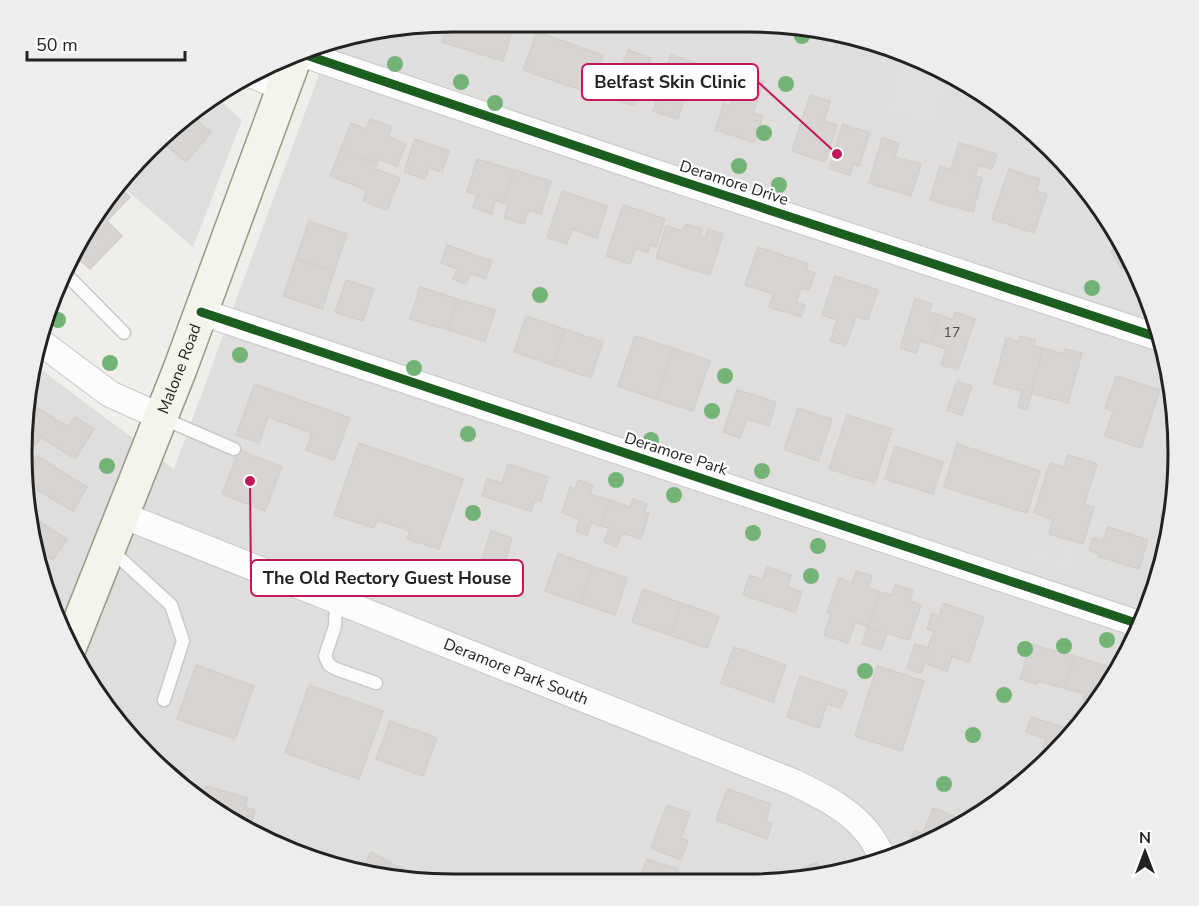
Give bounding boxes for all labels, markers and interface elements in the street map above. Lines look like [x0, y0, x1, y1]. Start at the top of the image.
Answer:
scale bar [27, 24, 184, 62]
text: 50 m [36, 33, 78, 57]
callout: Belfast Skin Clinic [582, 64, 758, 100]
text: Belfast Skin Clinic [594, 70, 746, 94]
street label: Deramore Drive [677, 155, 791, 211]
street label: Malone Road [152, 321, 207, 417]
house number: 17 [944, 323, 960, 342]
street label: Deramore Park [622, 427, 731, 481]
callout: The Old Rectory Guest House [251, 560, 523, 596]
text: The Old Rectory Guest House [263, 566, 511, 590]
street label: Deramore Park South [440, 633, 592, 710]
north arrow [1115, 822, 1175, 882]
text: N [1139, 827, 1151, 849]

